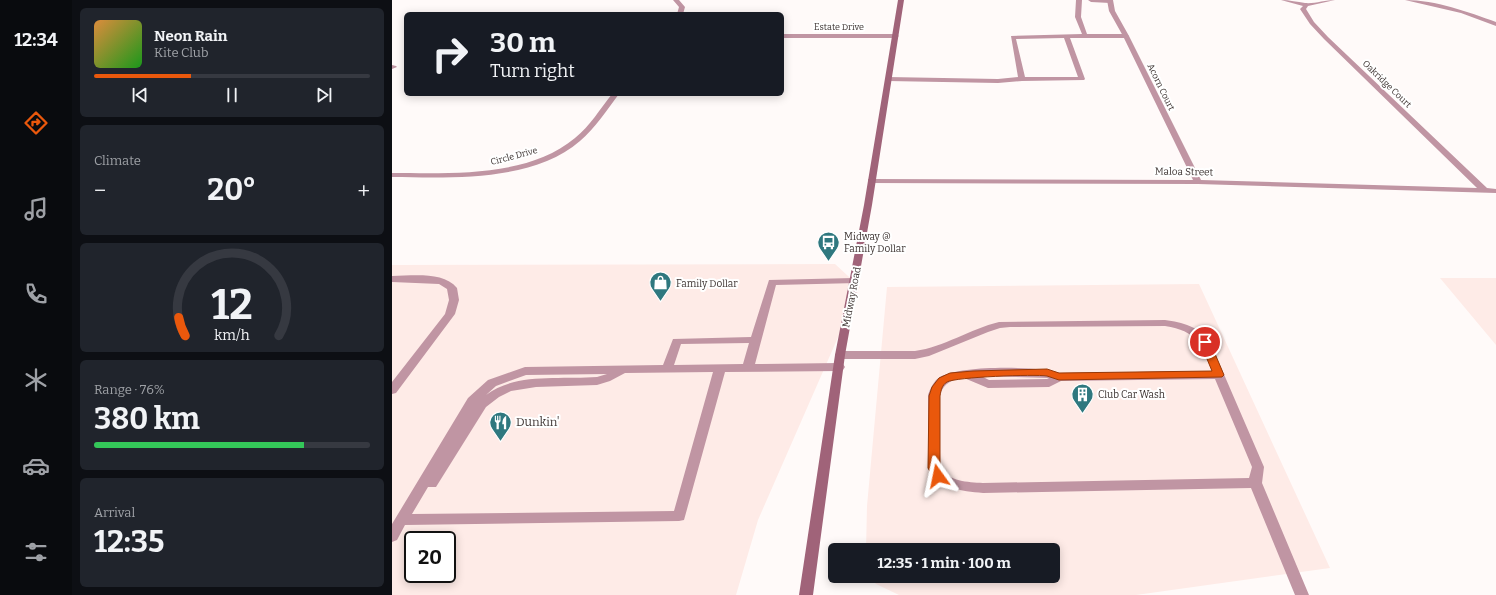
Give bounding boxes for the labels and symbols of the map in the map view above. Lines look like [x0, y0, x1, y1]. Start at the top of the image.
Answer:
street label: Estate Drive [814, 22, 864, 32]
street label: Oakridge Court [1361, 58, 1414, 110]
street label: Acorn Court [1145, 62, 1177, 113]
street label: Circle Drive [490, 145, 539, 167]
street label: Maloa Street [1155, 165, 1214, 179]
bus stop icon: Midway @ Family Dollar [815, 229, 841, 262]
place label: Midway @ Family Dollar [844, 231, 906, 255]
street label: Midway Road [840, 266, 864, 328]
shop icon: Family Dollar [648, 270, 674, 303]
place label: Family Dollar [676, 278, 738, 290]
pin [1188, 325, 1222, 359]
building icon: Club Car Wash [1070, 381, 1096, 414]
place label: Club Car Wash [1098, 389, 1166, 401]
restaurant icon: Dunkin' [487, 409, 513, 442]
place label: Dunkin' [516, 415, 559, 429]
position arrow [917, 455, 959, 497]
speed limit sign: 20 [404, 531, 456, 583]

